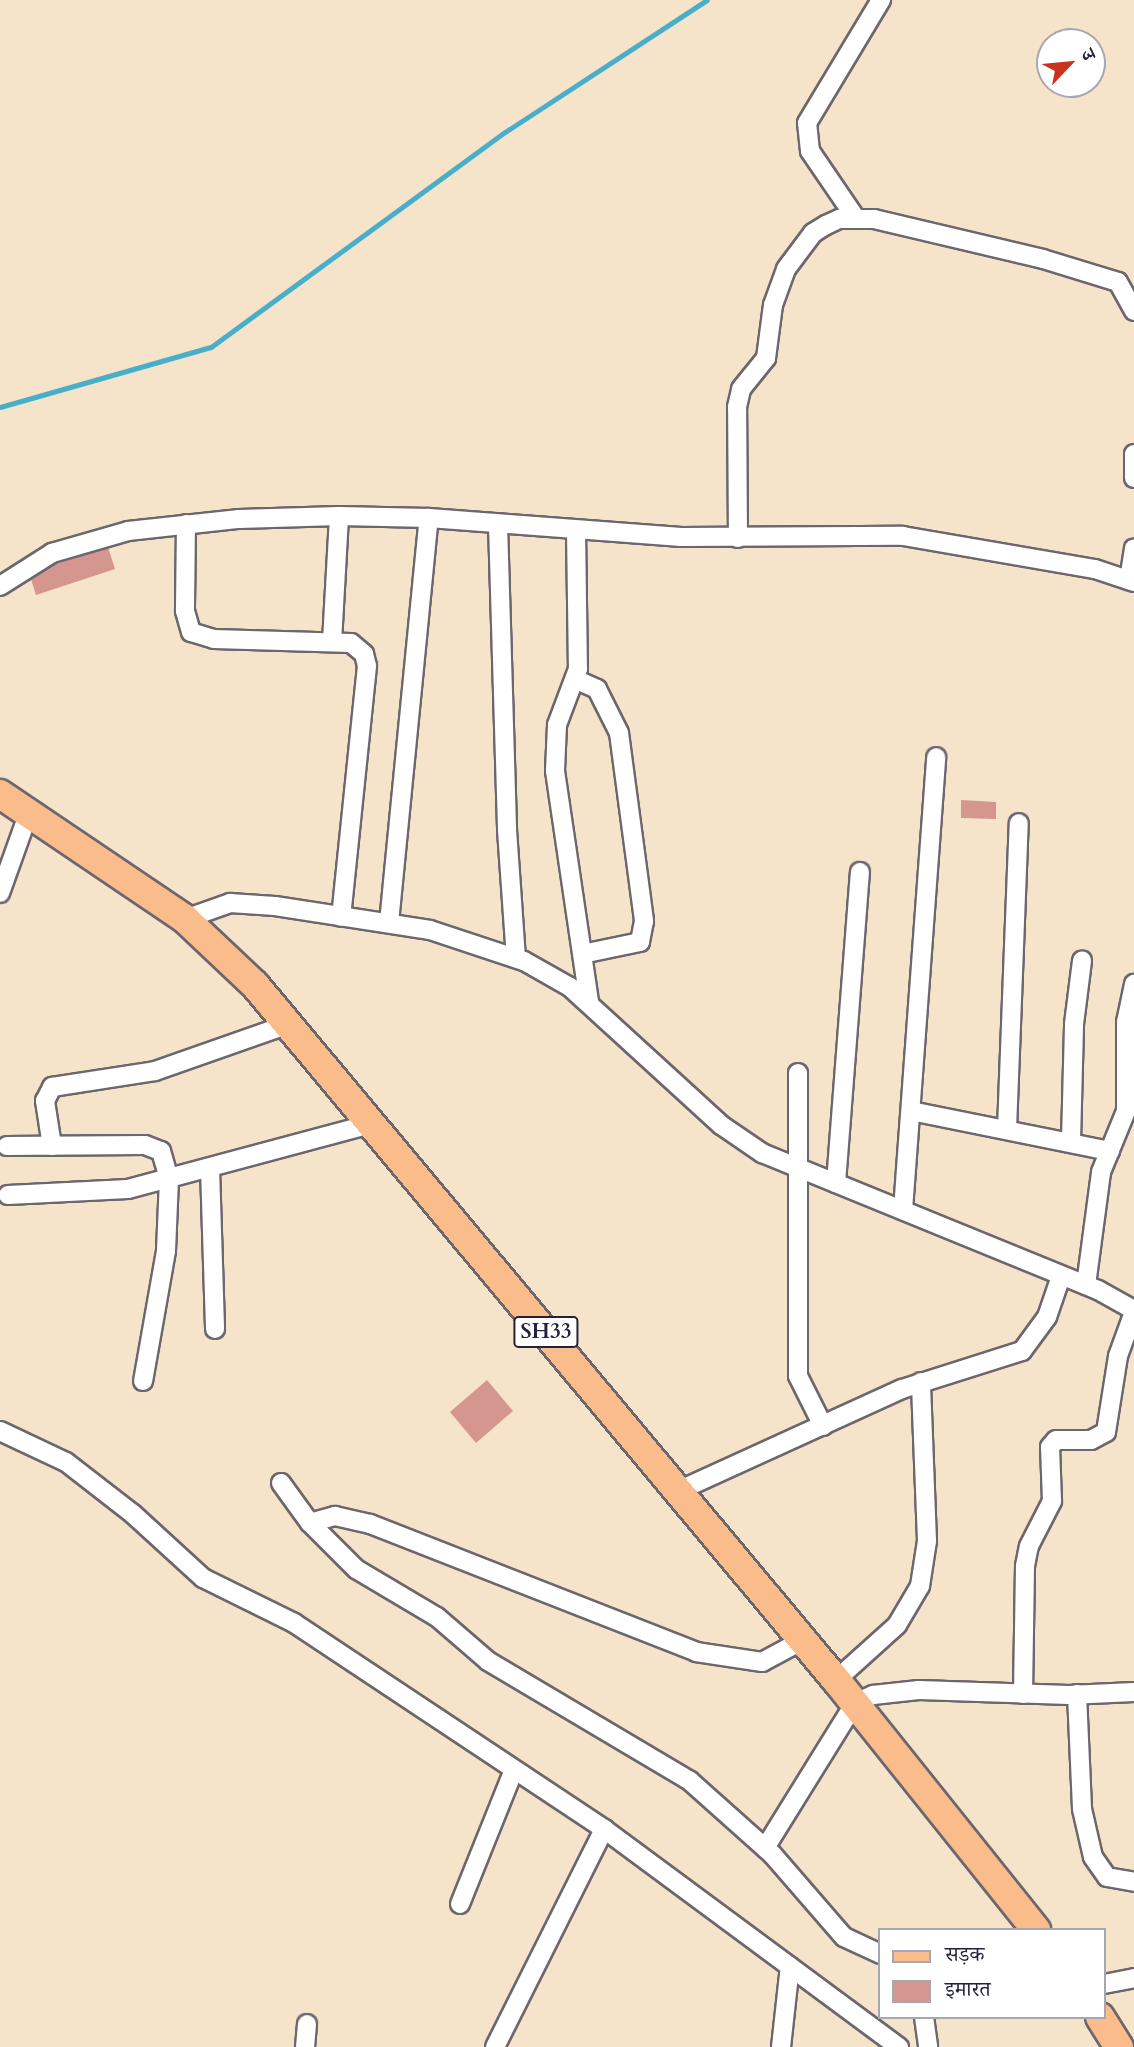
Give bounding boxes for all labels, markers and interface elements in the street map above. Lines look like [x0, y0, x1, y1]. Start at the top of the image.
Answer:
north arrow [1036, 28, 1106, 98]
text: उ [1074, 45, 1102, 65]
road number: SH33 [513, 1314, 579, 1350]
legend [878, 1928, 1106, 2019]
text: सड़क [945, 1940, 984, 1969]
text: इमारत [945, 1975, 991, 2004]

